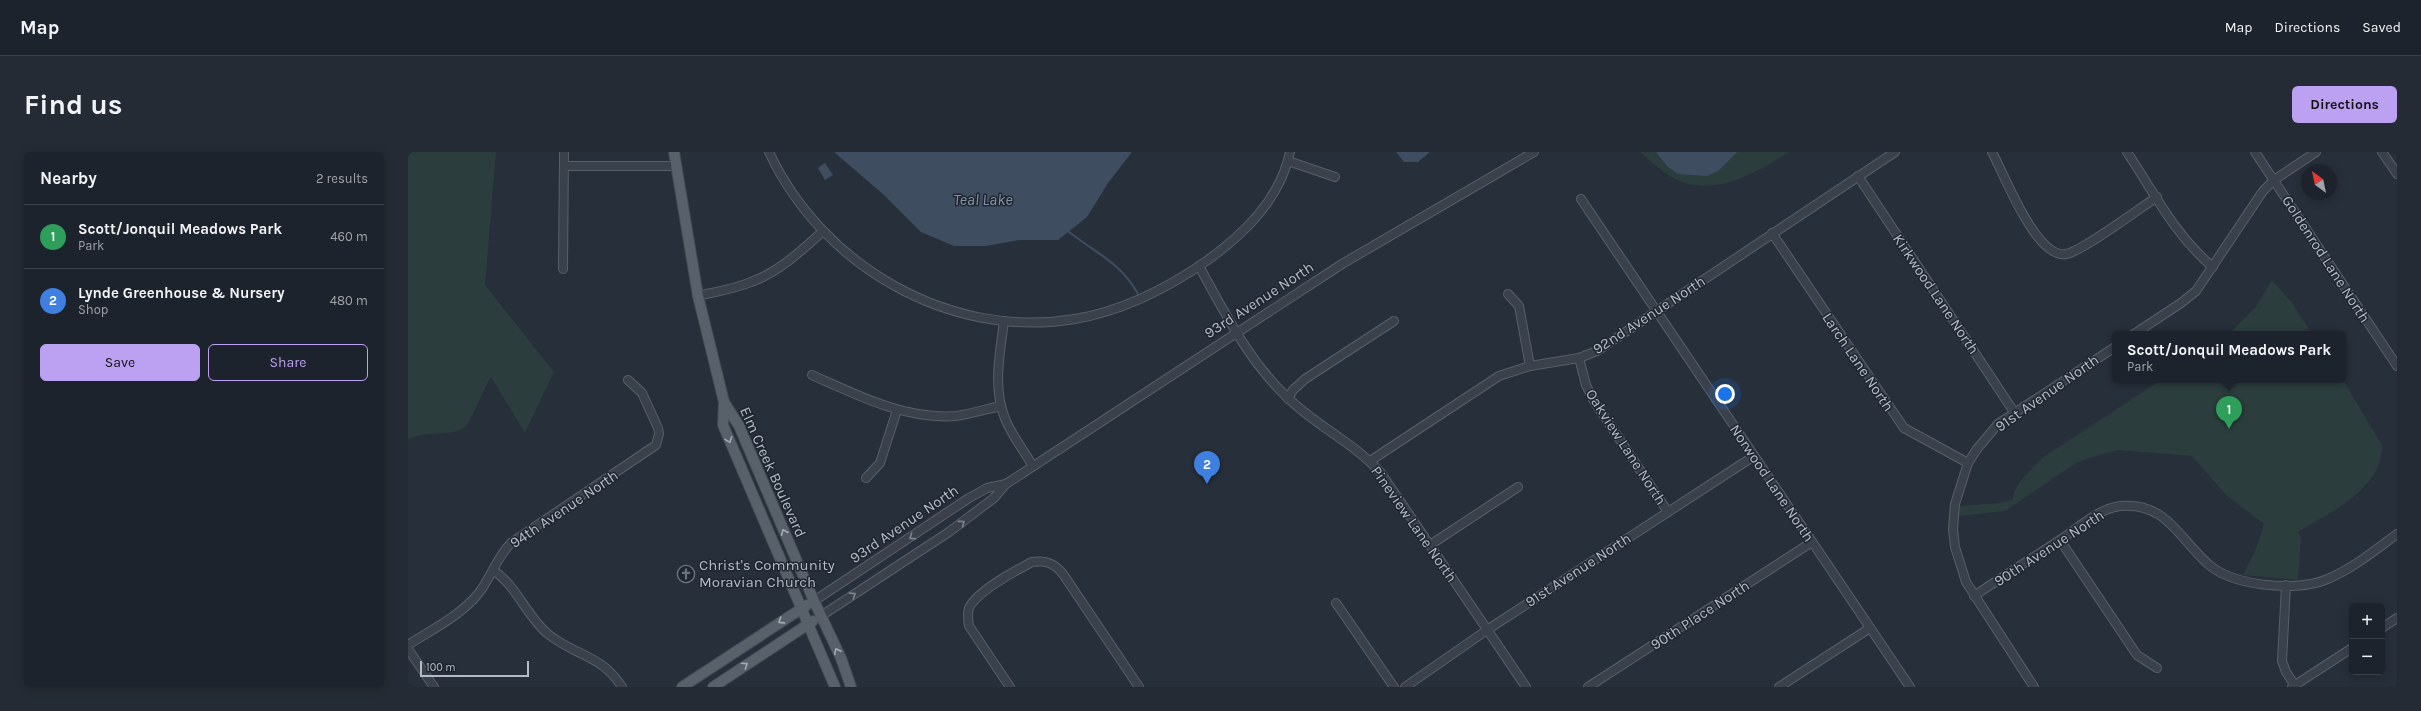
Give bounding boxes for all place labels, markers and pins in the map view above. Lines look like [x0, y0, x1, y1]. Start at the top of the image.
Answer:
pin: 1 [2216, 396, 2242, 429]
pin: 2 [1194, 451, 1220, 484]
place label: Christ's Community Moravian Church [699, 556, 835, 591]
church icon: Christ's Community Moravian Church [676, 564, 696, 584]

